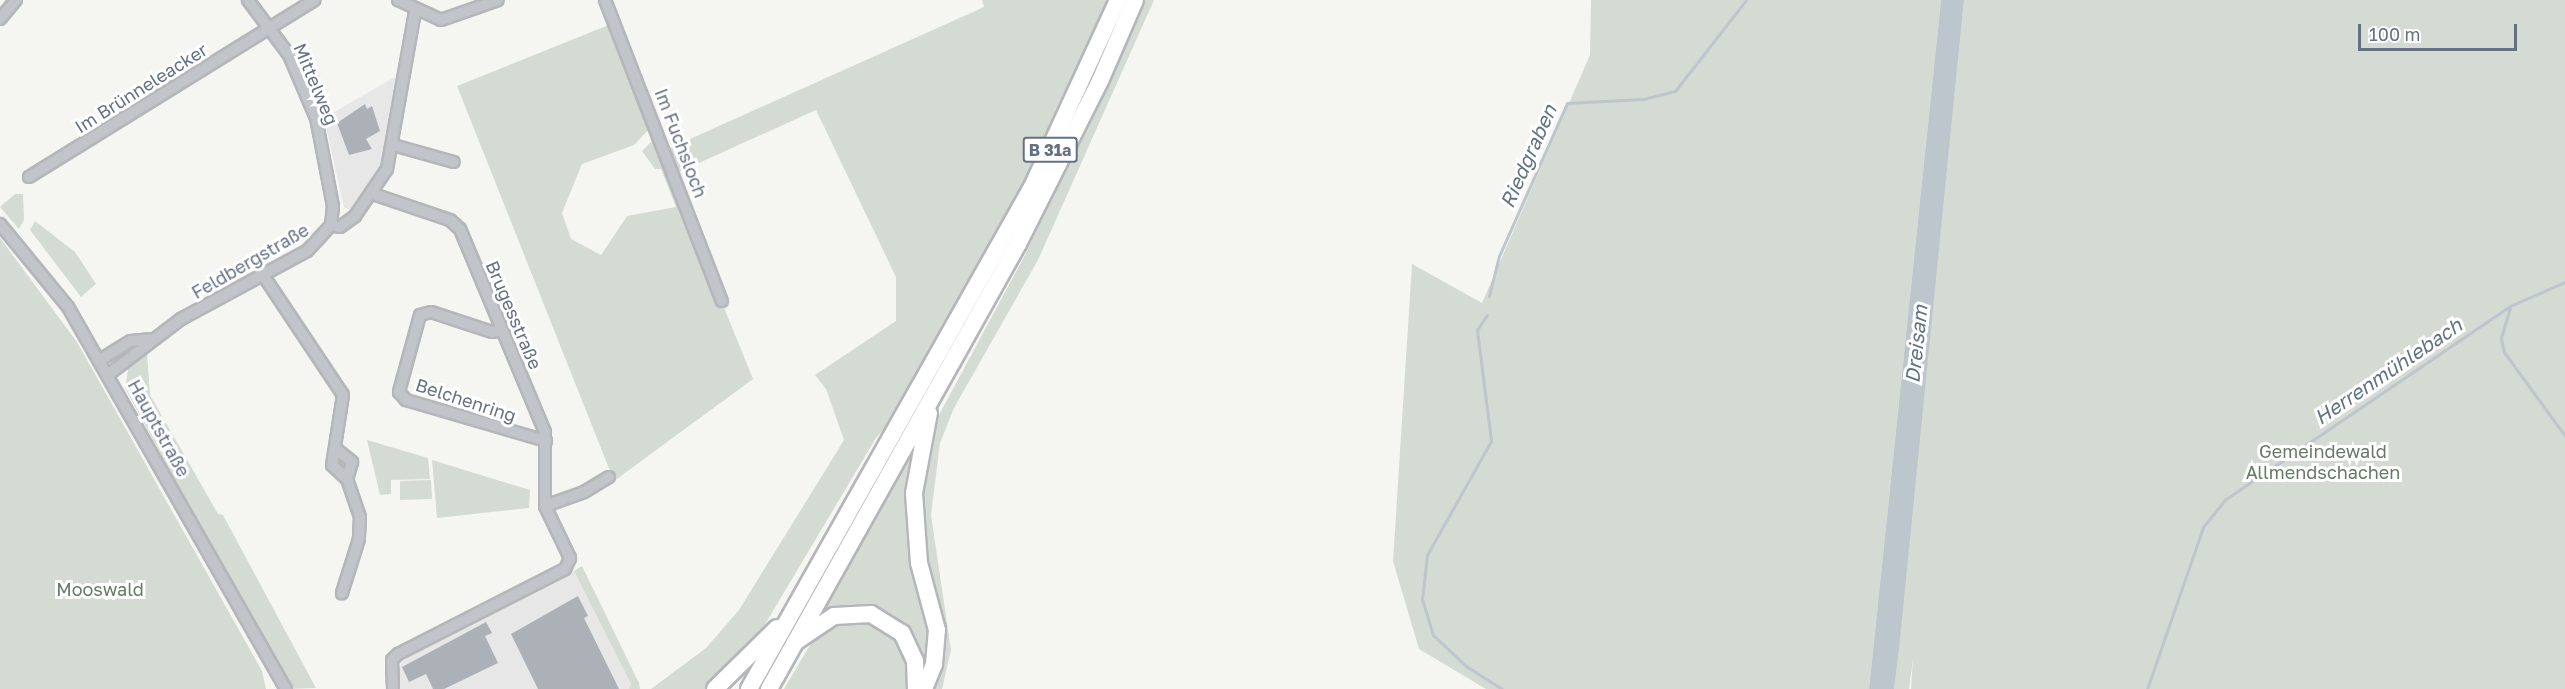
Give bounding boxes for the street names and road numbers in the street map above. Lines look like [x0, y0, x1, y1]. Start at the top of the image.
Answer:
street label: Im Brünneleacker [71, 39, 211, 137]
street label: Mittelweg [289, 40, 343, 128]
street label: Im Fuchsloch [650, 85, 712, 201]
road number: B 31a [1022, 137, 1078, 163]
street label: Feldbergstraße [188, 219, 312, 303]
street label: Brugesstraße [481, 258, 547, 372]
street label: Belchenring [413, 374, 519, 426]
street label: Hauptstraße [123, 376, 195, 480]

